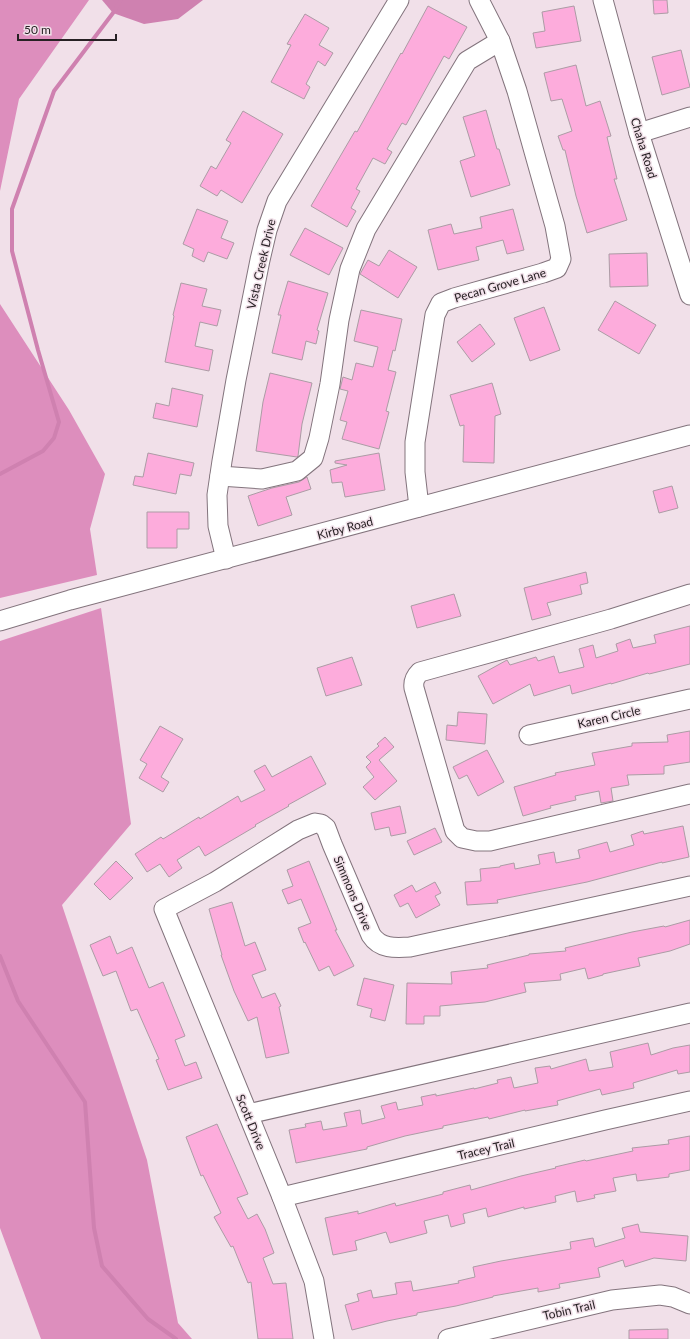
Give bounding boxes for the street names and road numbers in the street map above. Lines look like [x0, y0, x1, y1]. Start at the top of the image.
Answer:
street label: Chaha Road [628, 116, 660, 180]
street label: Vista Creek Drive [243, 217, 279, 311]
street label: Pecan Grove Lane [452, 265, 548, 305]
street label: Kirby Road [315, 513, 375, 543]
street label: Karen Circle [576, 702, 642, 732]
street label: Simmons Drive [331, 854, 375, 932]
street label: Scott Drive [233, 1092, 269, 1152]
street label: Tracey Trail [456, 1135, 516, 1163]
street label: Tobin Trail [541, 1297, 597, 1323]

